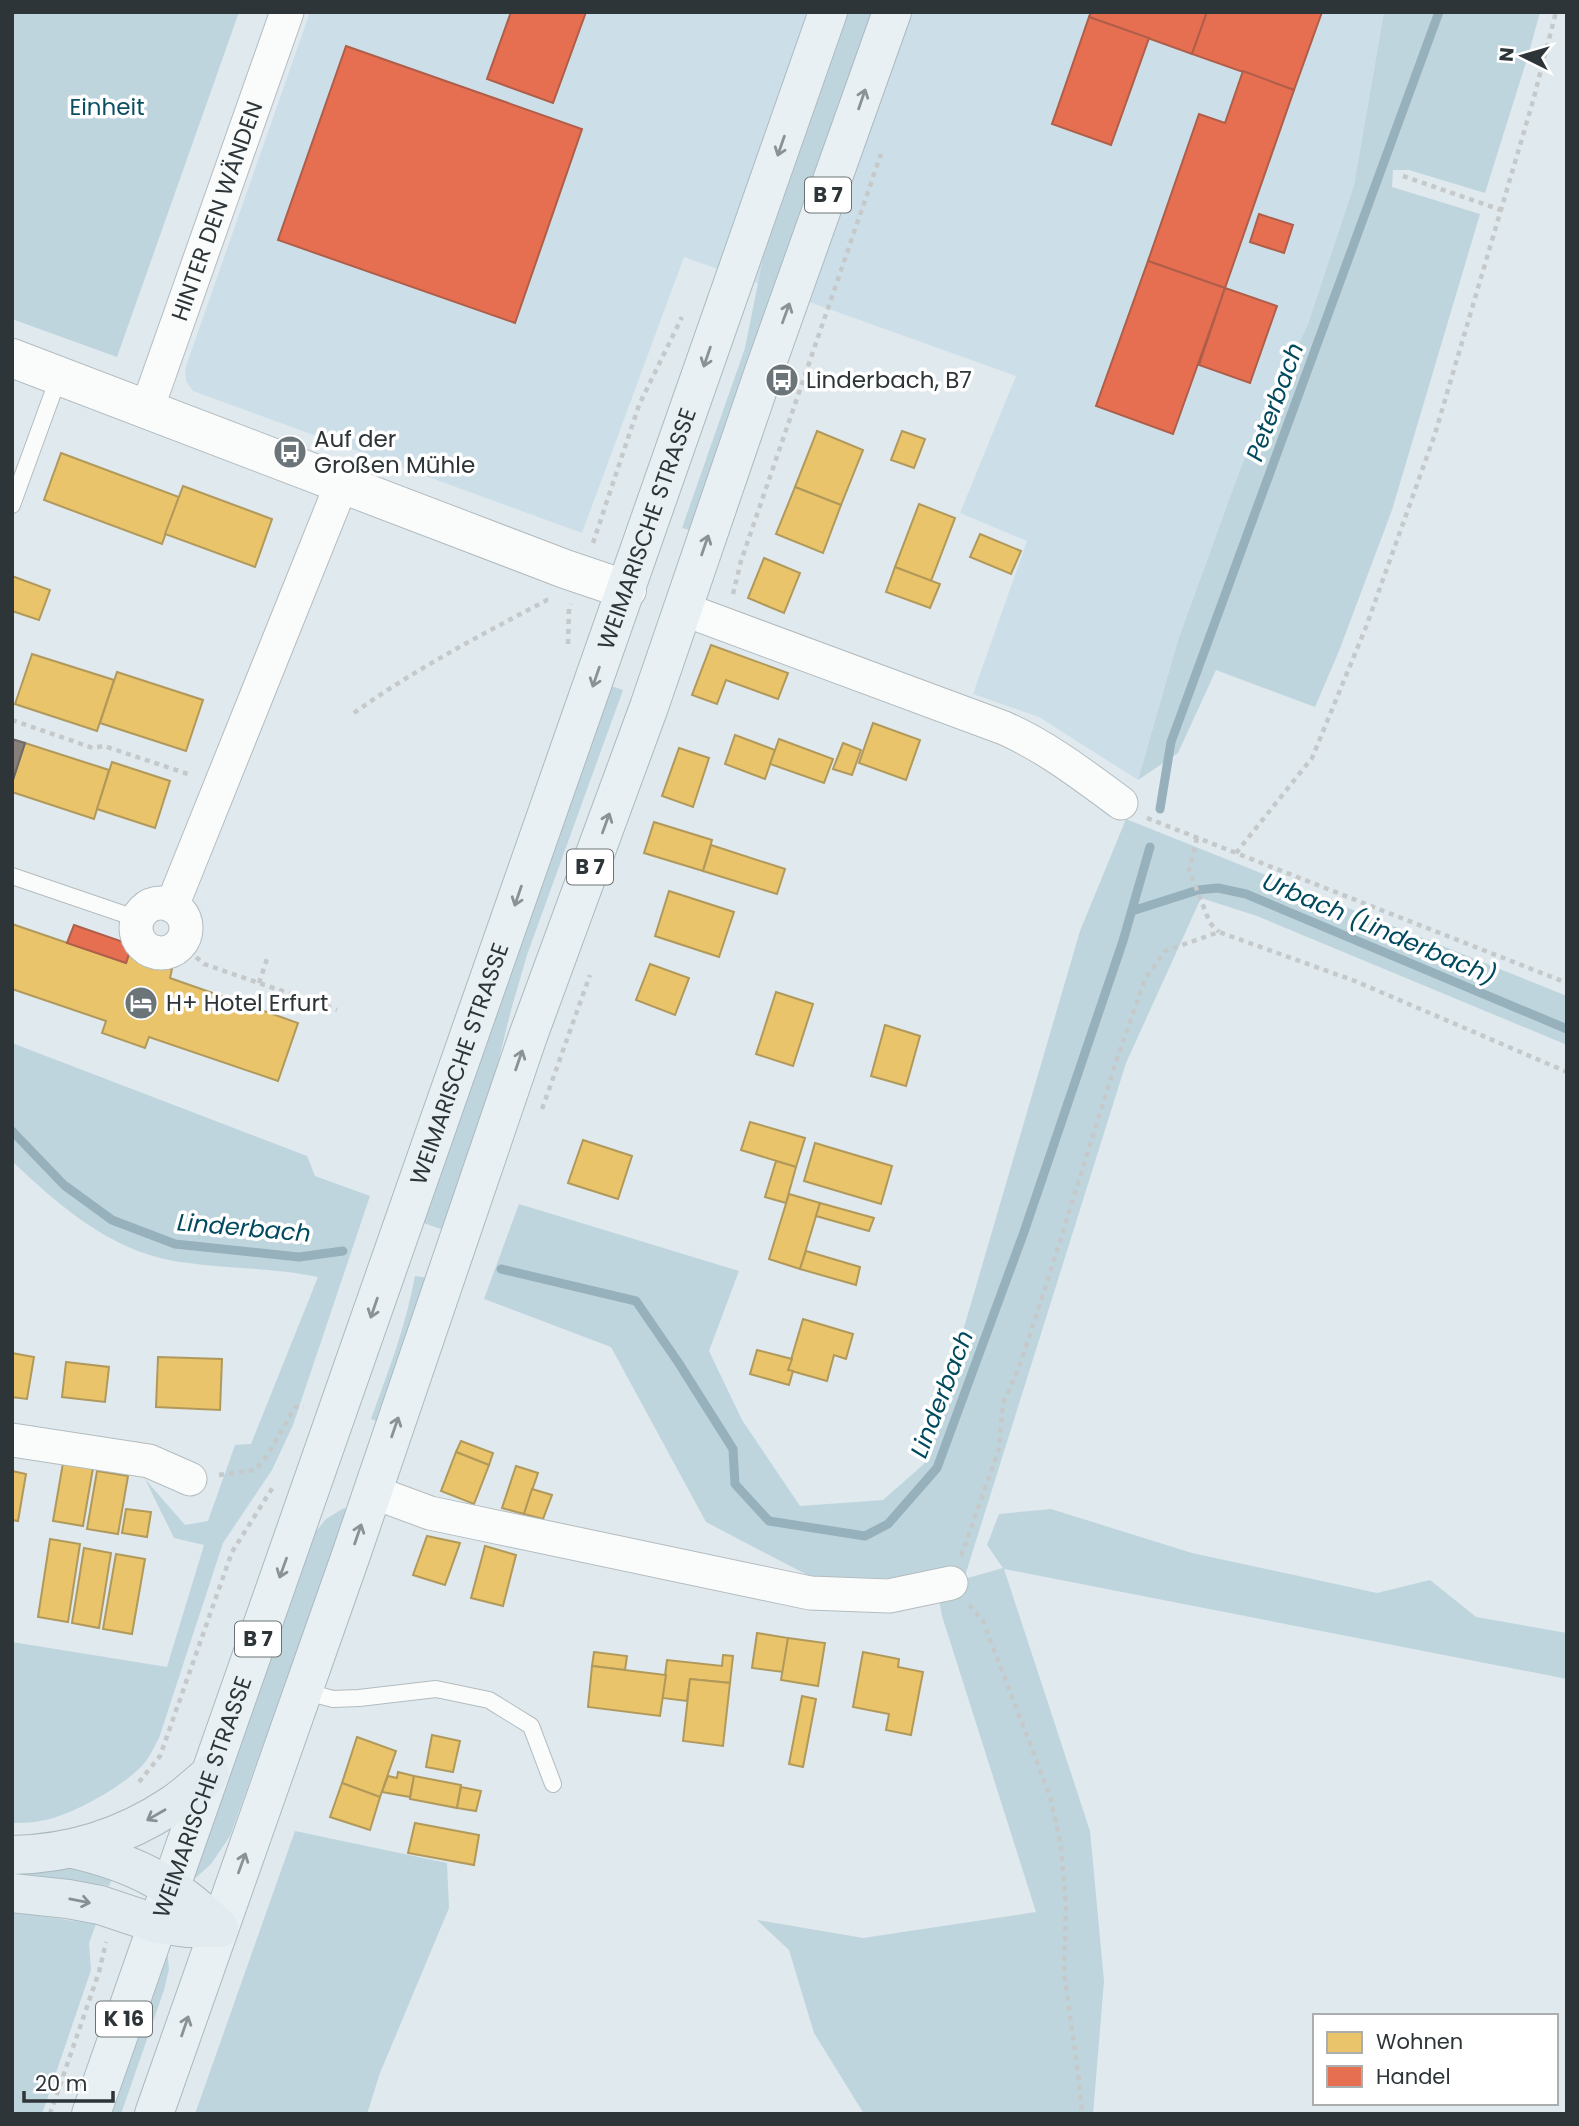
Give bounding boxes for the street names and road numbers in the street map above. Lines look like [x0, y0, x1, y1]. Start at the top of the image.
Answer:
street label: HINTER DEN WÄNDEN [163, 97, 270, 325]
road number: B 7 [805, 178, 851, 212]
street label: WEIMARISCHE STRASSE [590, 403, 704, 654]
road number: B 7 [567, 850, 613, 884]
street label: WEIMARISCHE STRASSE [402, 938, 516, 1189]
road number: B 7 [235, 1622, 281, 1656]
street label: WEIMARISCHE STRASSE [145, 1672, 259, 1922]
road number: K 16 [96, 2002, 152, 2036]

